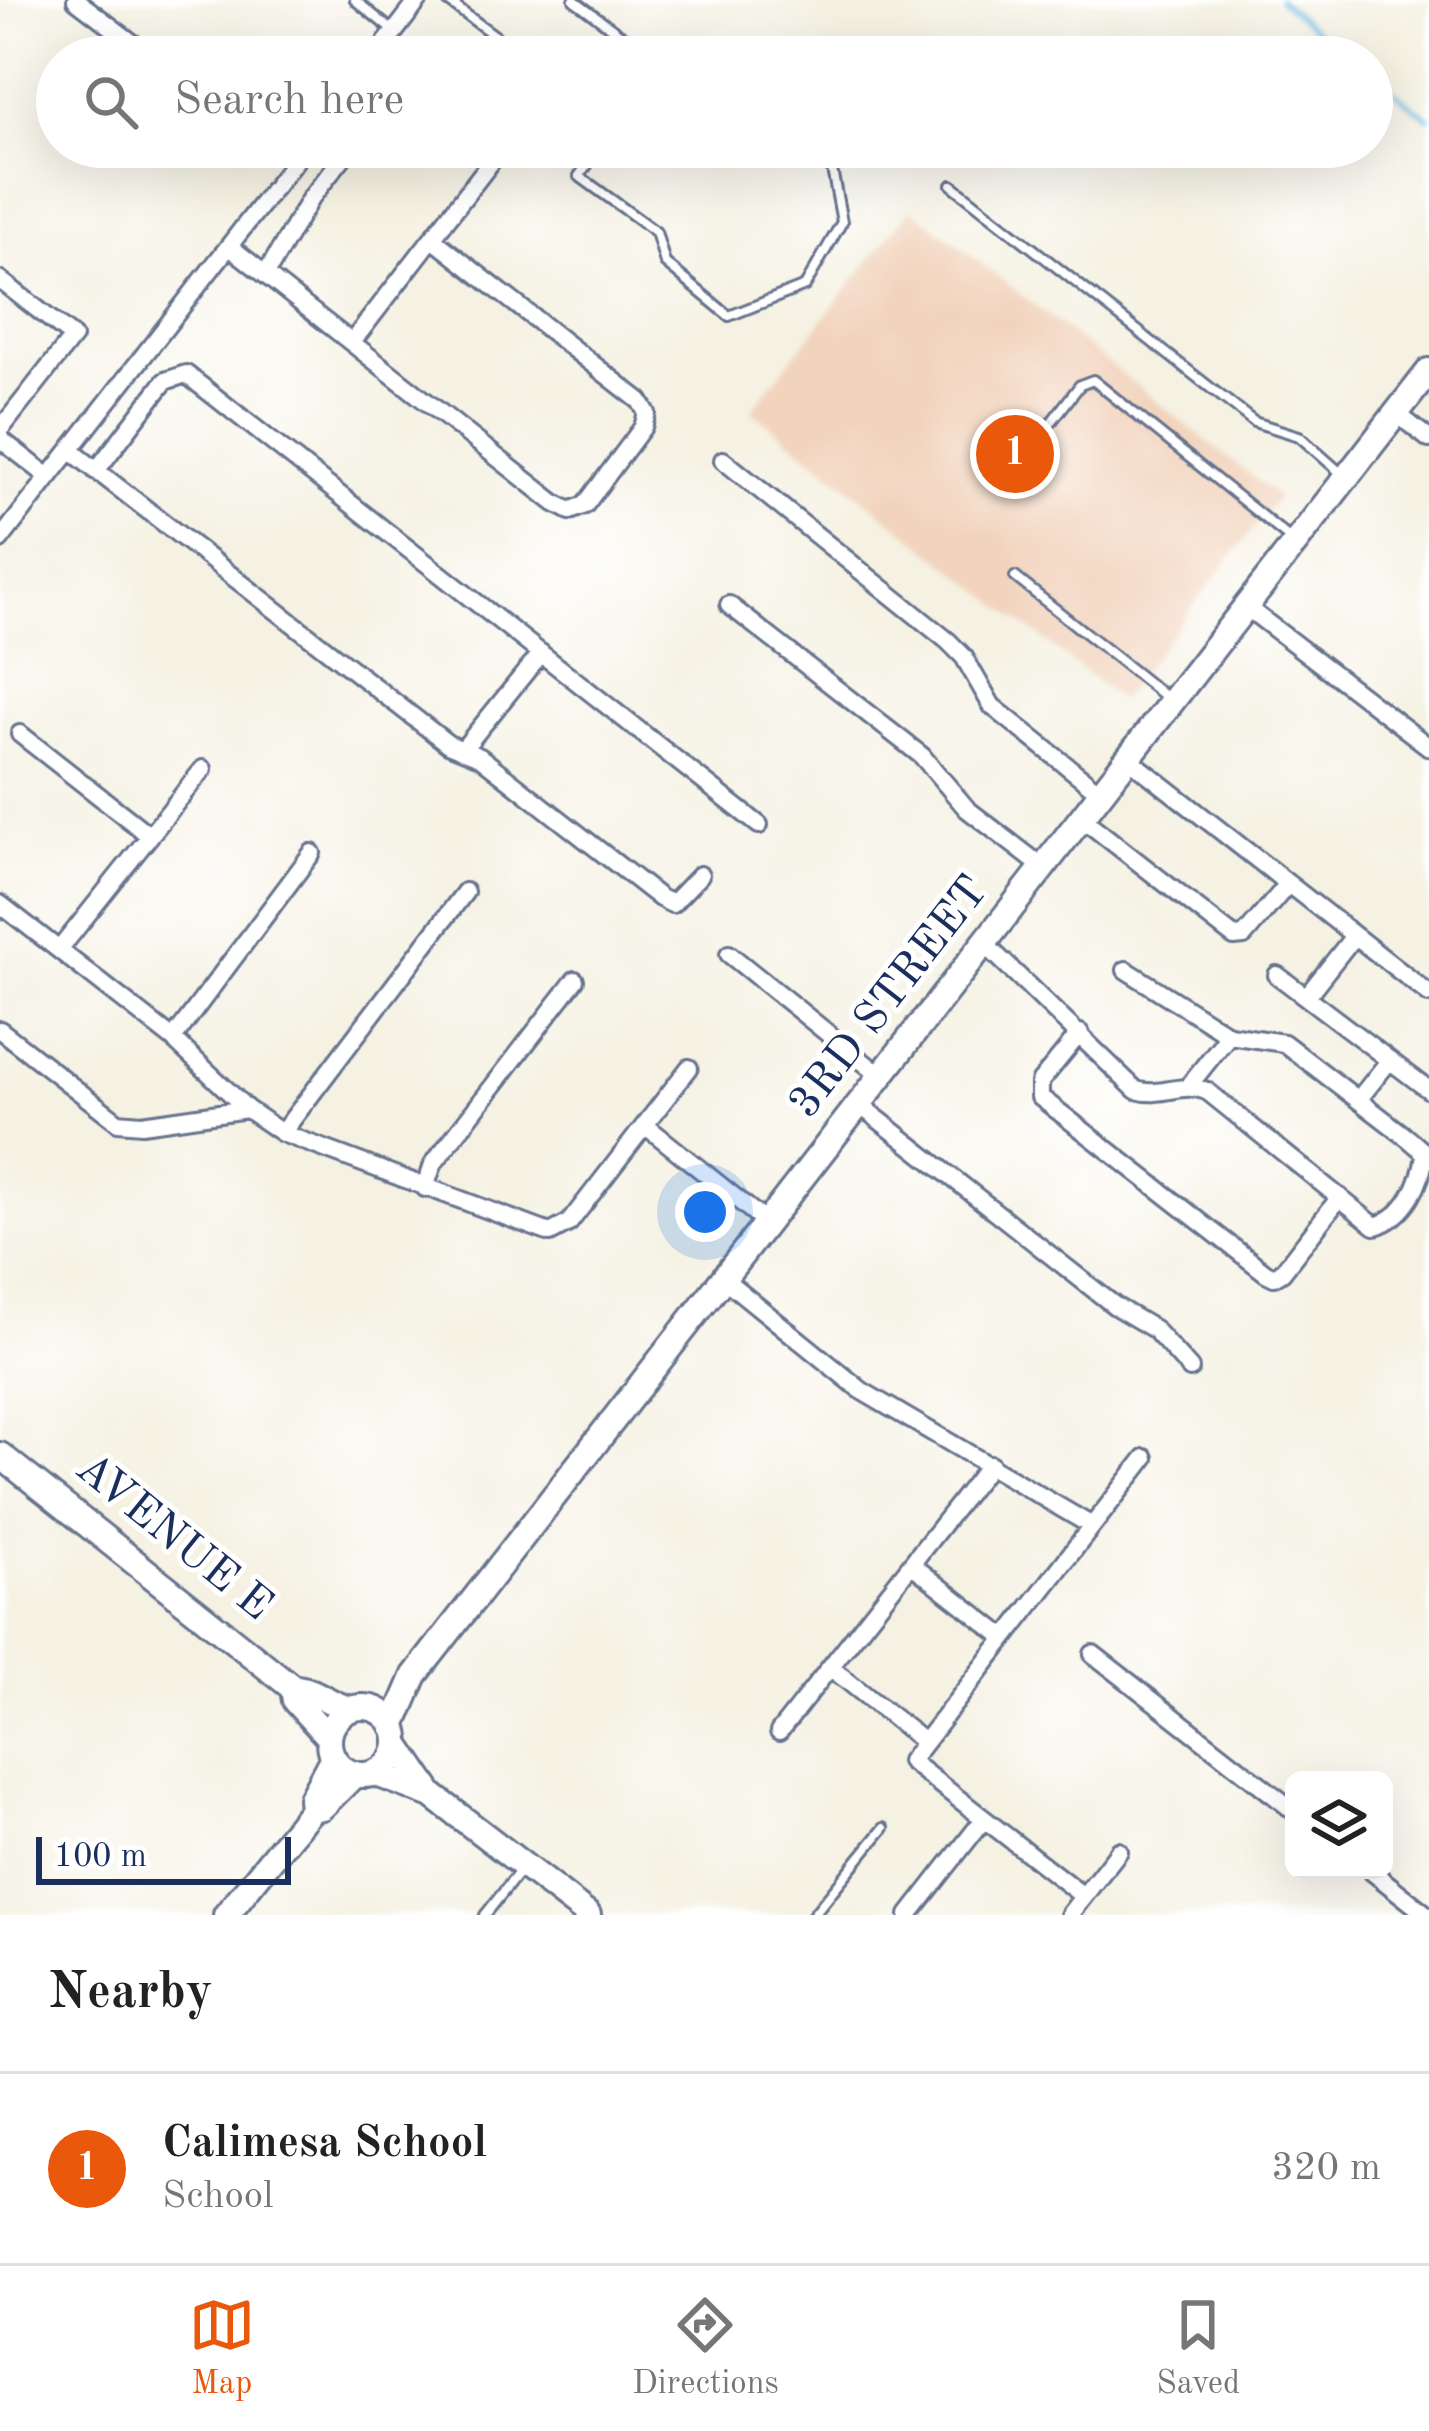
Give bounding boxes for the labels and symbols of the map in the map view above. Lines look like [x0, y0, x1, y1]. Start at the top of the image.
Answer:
pin: 1 [976, 409, 1054, 499]
street label: 3RD STREET [782, 869, 998, 1127]
your location [675, 1182, 735, 1242]
street label: AVENUE E [67, 1446, 279, 1630]
scale bar [36, 1831, 291, 1884]

